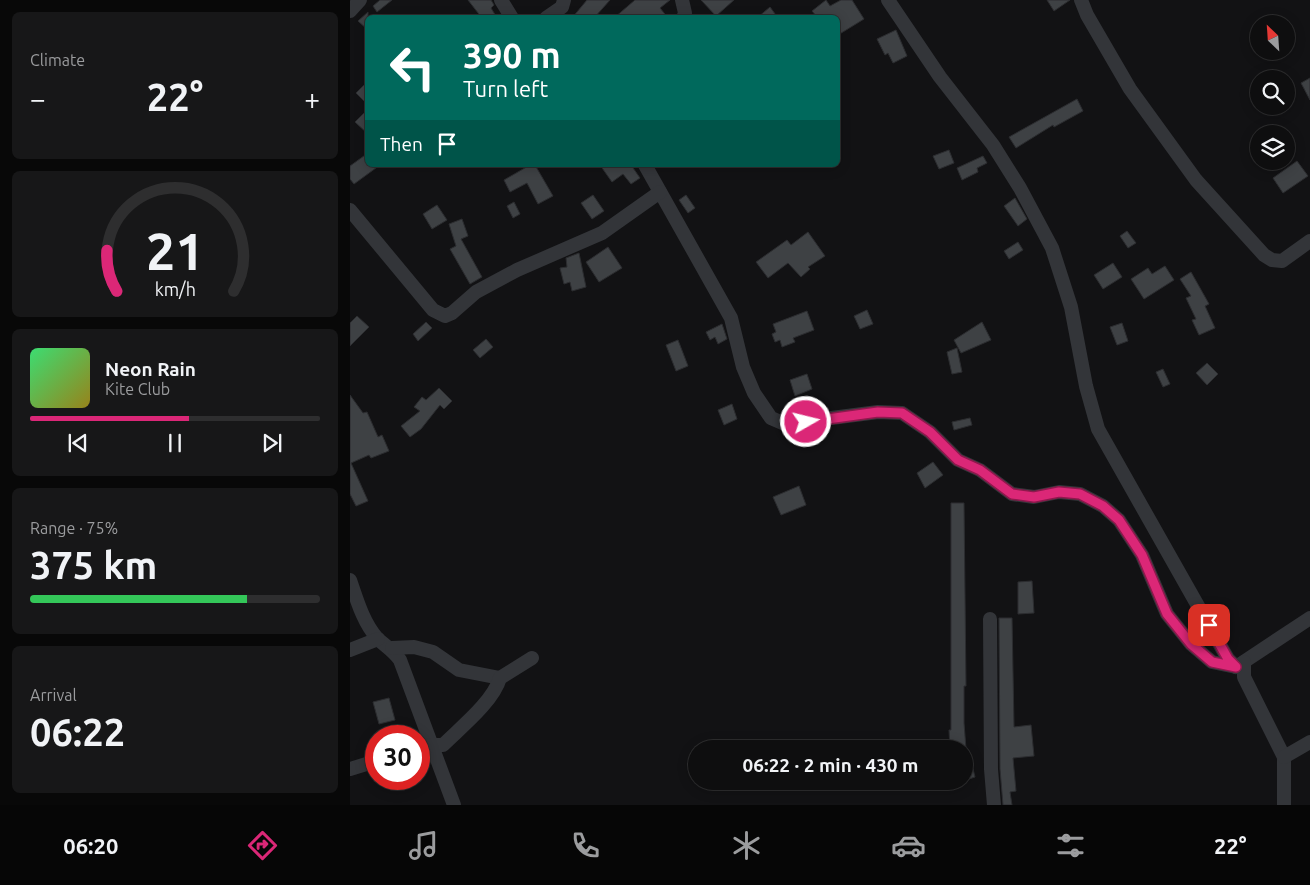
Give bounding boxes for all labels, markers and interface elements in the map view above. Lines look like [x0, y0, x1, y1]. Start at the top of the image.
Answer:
north arrow [1250, 15, 1295, 60]
map controls [1250, 15, 1295, 170]
icon: left [380, 35, 445, 100]
text: 390 m [463, 35, 561, 75]
text: Climate [30, 51, 85, 69]
button: search [1250, 70, 1295, 115]
text: 22° [147, 76, 203, 118]
text: Turn left [463, 76, 548, 101]
text: − [30, 83, 46, 114]
text: + [304, 83, 320, 114]
button: layers [1250, 125, 1295, 170]
icon: arrive [433, 130, 461, 158]
text: Then [380, 133, 423, 155]
text: 21 [146, 222, 204, 280]
text: km/h [154, 279, 196, 299]
text: Neon Rain [105, 358, 196, 380]
text: Kite Club [105, 380, 170, 398]
position arrow [779, 395, 831, 447]
icon: previous [64, 429, 92, 457]
icon: pause [161, 429, 189, 457]
icon: next [258, 429, 286, 457]
text: Range · 75% [30, 519, 118, 537]
text: 375 km [30, 544, 157, 586]
pin [1188, 604, 1230, 646]
icon: arrive [1195, 611, 1223, 639]
text: Arrival [30, 686, 77, 704]
text: 06:22 [30, 711, 125, 753]
speed limit sign: 30 [365, 725, 430, 790]
text: 06:22 · 2 min · 430 m [743, 754, 918, 776]
icon: directions [245, 828, 280, 863]
icon: music [406, 828, 441, 863]
icon: phone [568, 828, 603, 863]
icon: climate [729, 828, 764, 863]
icon: car [891, 828, 926, 863]
icon: filters [1053, 828, 1088, 863]
text: 06:20 [63, 833, 118, 858]
text: 22° [1214, 833, 1247, 858]

